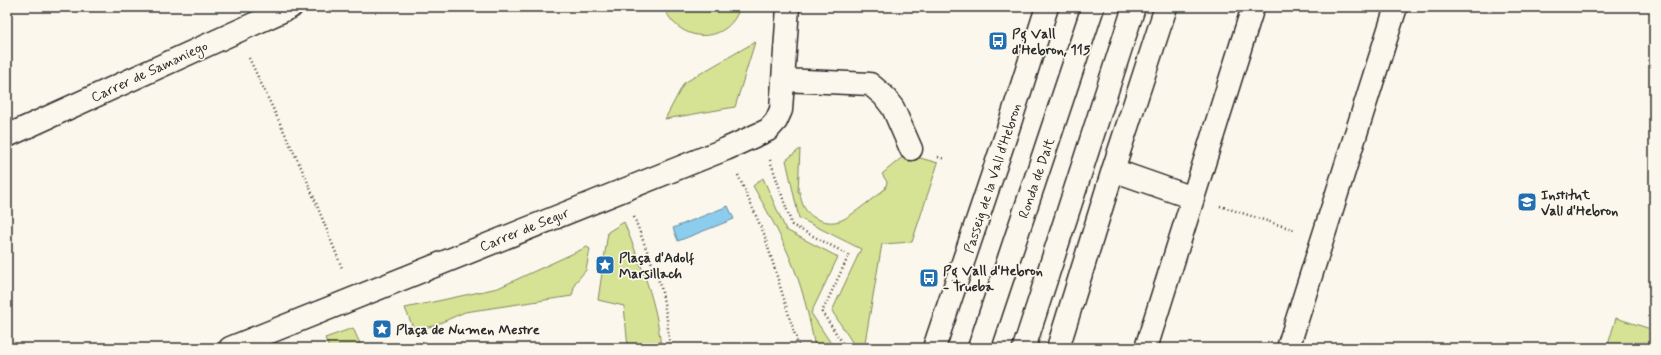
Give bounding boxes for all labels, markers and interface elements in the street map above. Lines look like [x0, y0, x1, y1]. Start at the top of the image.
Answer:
place label: Pg Vall d'Hebron, 115 [1012, 25, 1091, 59]
bus stop icon: Pg Vall d'Hebron, 115 [987, 30, 1009, 52]
street label: Carrer de Samaniego [88, 37, 211, 108]
street label: Passeig de la Vall d'Hebron [960, 101, 1026, 256]
street label: Ronda de Dalt [1015, 135, 1059, 221]
place label: Institut Vall d'Hebron [1541, 186, 1618, 220]
school or university icon: Institut Vall d'Hebron [1516, 191, 1538, 213]
street label: Carrer de Segur [477, 204, 572, 256]
place label: Plaça d'Adolf Marsillach [619, 249, 695, 283]
place icon: Plaça d'Adolf Marsillach [594, 254, 616, 276]
place label: Pg Vall d'Hebron - Trueba [943, 262, 1043, 296]
bus stop icon: Pg Vall d'Hebron - Trueba [918, 267, 940, 289]
place icon: Plaça de Numen Mestre [371, 318, 393, 340]
place label: Plaça de Numen Mestre [396, 321, 540, 339]

